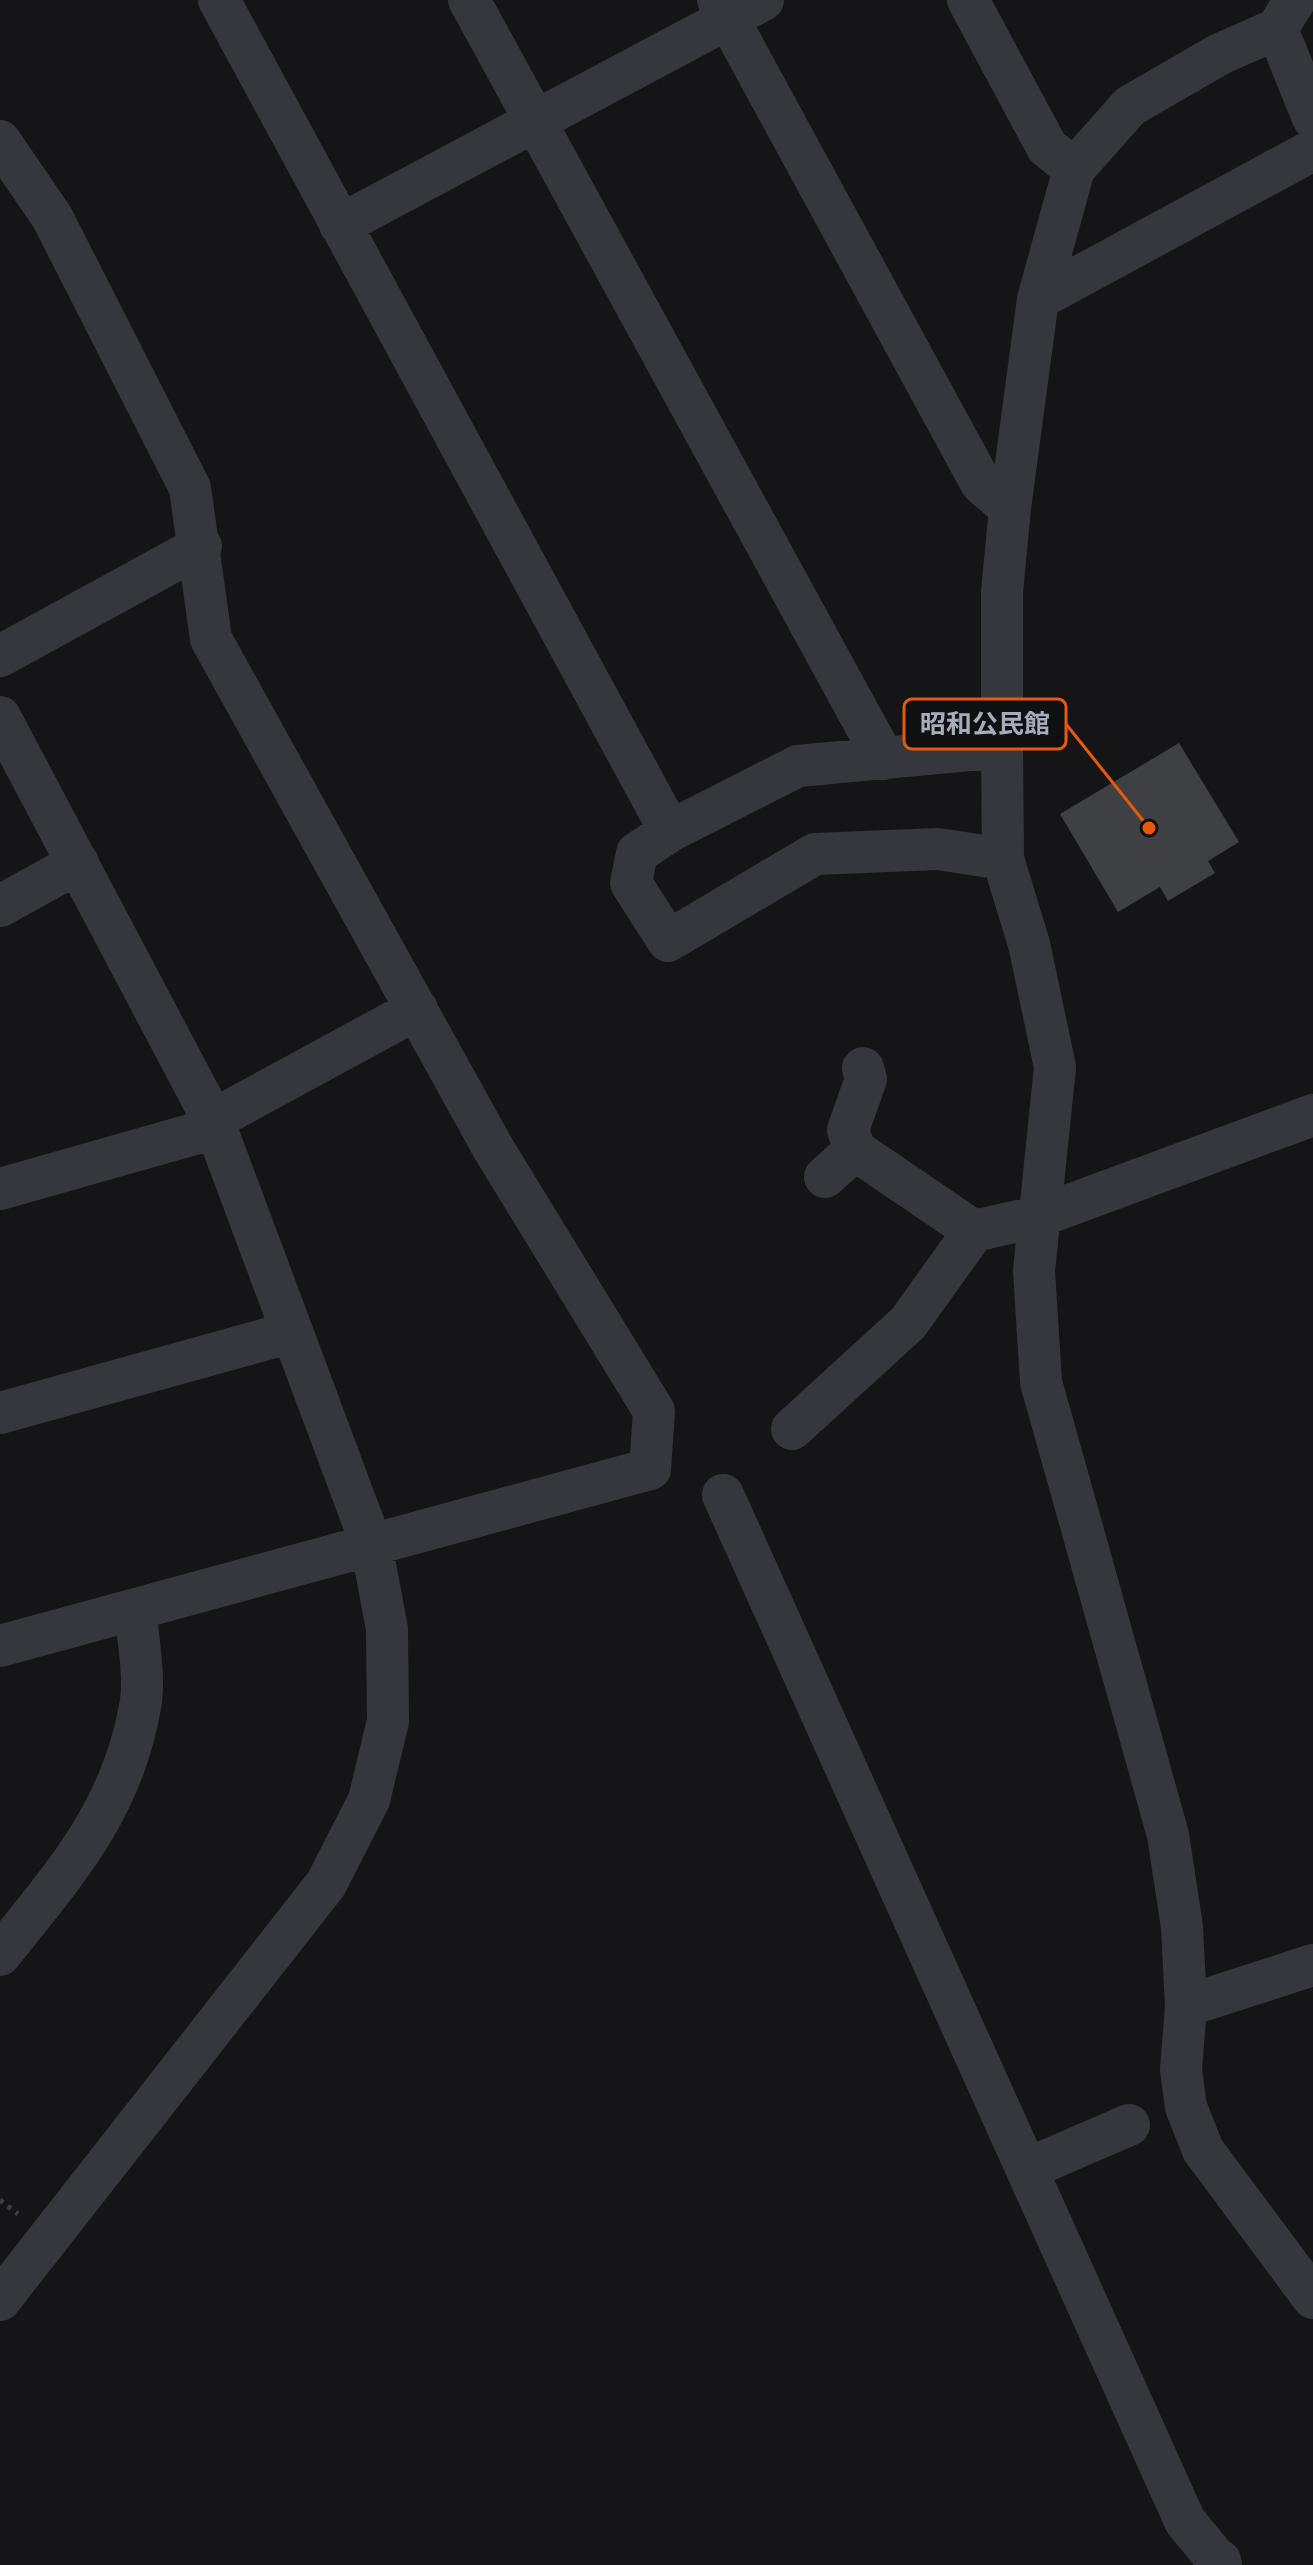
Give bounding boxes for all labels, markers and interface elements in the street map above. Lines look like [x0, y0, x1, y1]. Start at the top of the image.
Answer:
callout: 昭和公民館 [904, 699, 1066, 749]
text: 昭和公民館 [920, 708, 1050, 740]

